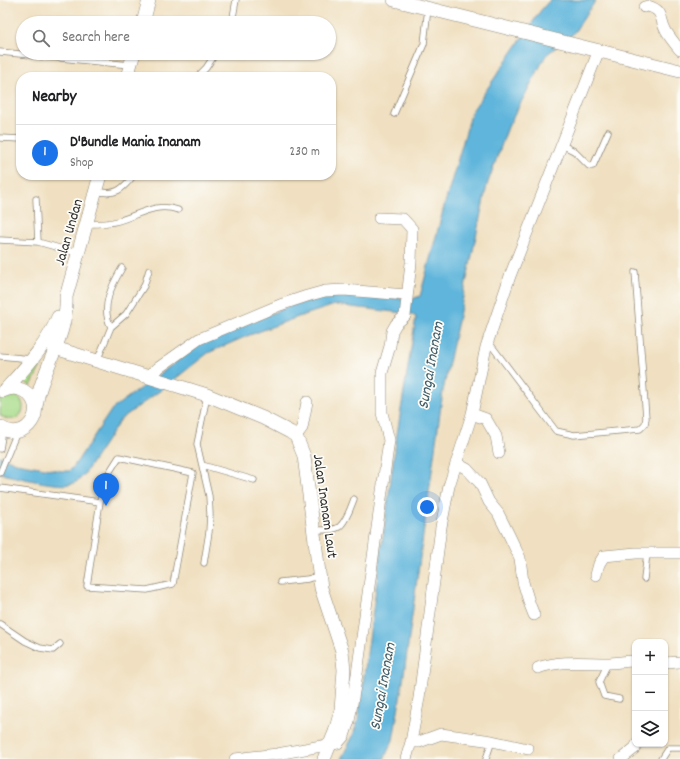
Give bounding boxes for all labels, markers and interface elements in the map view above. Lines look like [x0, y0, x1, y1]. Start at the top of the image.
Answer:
search box [16, 16, 336, 60]
icon: search [30, 27, 52, 49]
text: Search here [62, 27, 130, 49]
text: Nearby [32, 86, 76, 110]
text: D'Bundle Mania Inanam [70, 132, 201, 154]
text: 1 [44, 143, 46, 162]
text: 230 m [290, 143, 320, 162]
text: Shop [70, 154, 93, 173]
street label: Jalan Undan [50, 196, 90, 269]
water label: Sungai Inanam [412, 319, 451, 411]
street label: Jalan Inanam Laut [306, 453, 342, 560]
pin: 1 [93, 473, 119, 506]
your location [417, 497, 437, 517]
map controls [632, 639, 668, 747]
button: + [632, 639, 668, 675]
water label: Sungai Inanam [364, 640, 403, 732]
button: − [632, 675, 668, 711]
button: layers [632, 711, 668, 747]

